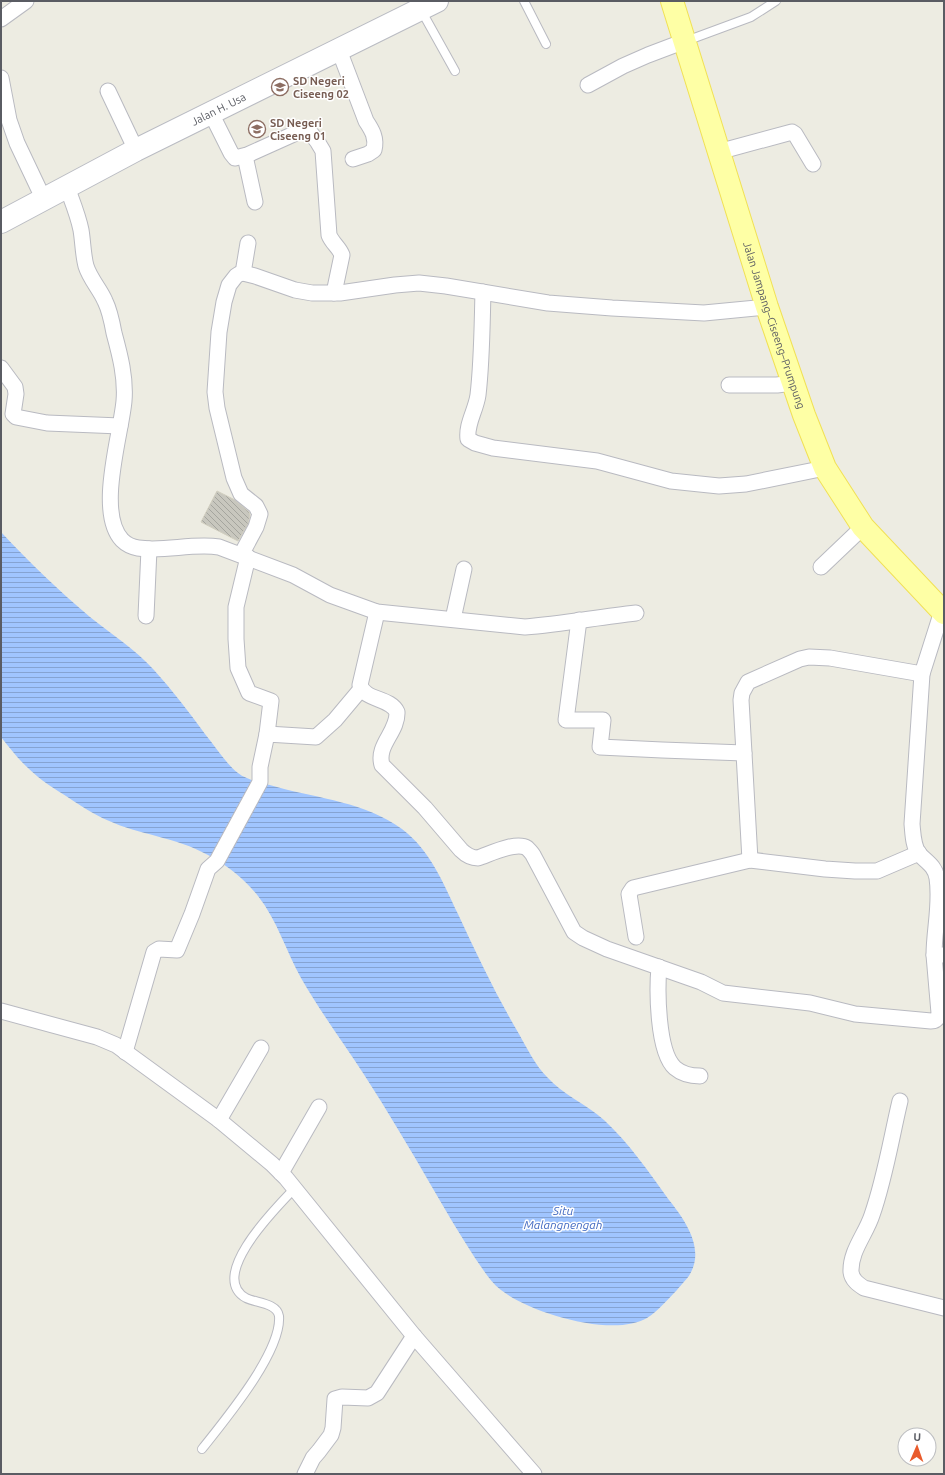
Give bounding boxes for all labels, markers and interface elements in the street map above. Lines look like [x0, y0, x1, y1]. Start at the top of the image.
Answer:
place label: SD Negeri Ciseeng 02 [293, 75, 349, 100]
school or university icon: SD Negeri Ciseeng 02 [270, 77, 290, 97]
street label: Jalan H. Usa [189, 91, 248, 128]
place label: SD Negeri Ciseeng 01 [270, 117, 326, 142]
school or university icon: SD Negeri Ciseeng 01 [247, 119, 267, 139]
street label: Jalan Jampang–Ciseeng–Prumpung [741, 240, 807, 411]
water label: Situ Malangnengah [524, 1204, 602, 1231]
north arrow [897, 1427, 937, 1467]
text: U [913, 1431, 921, 1443]

